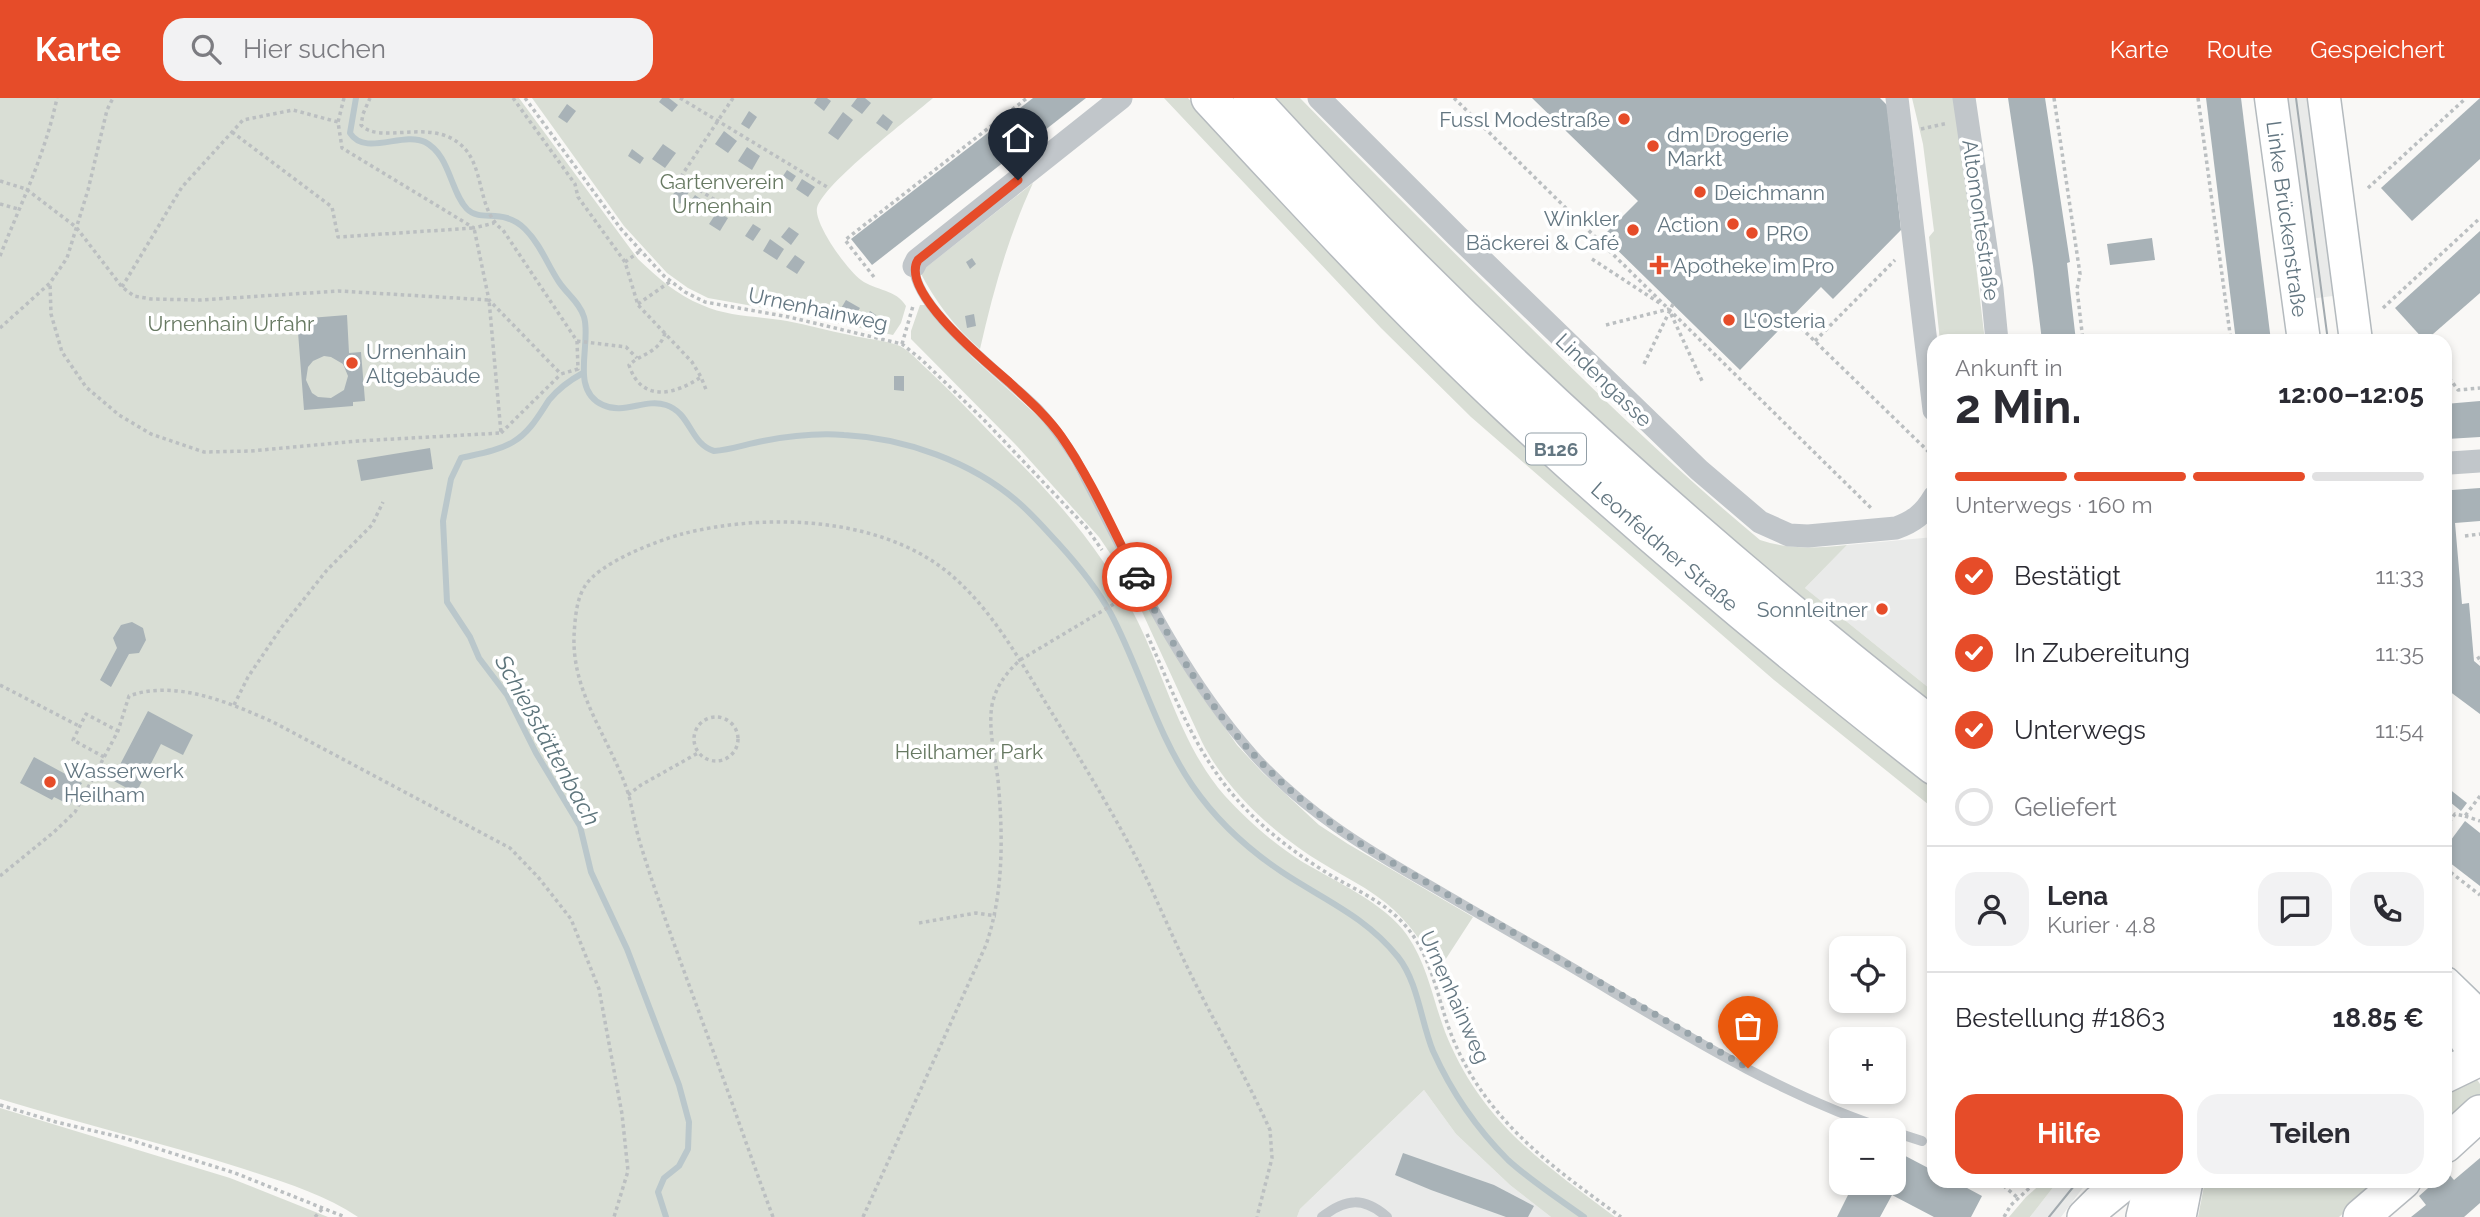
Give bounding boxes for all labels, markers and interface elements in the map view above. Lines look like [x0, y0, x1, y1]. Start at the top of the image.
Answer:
search box [163, 18, 653, 81]
text: Karte [35, 30, 121, 69]
icon: search [187, 30, 225, 68]
text: Hier suchen [243, 34, 386, 64]
text: Karte [2110, 35, 2169, 64]
text: Route [2207, 35, 2272, 64]
text: Gespeichert [2310, 35, 2445, 64]
place label: Fussl Modestraße [1439, 107, 1610, 132]
pin [988, 108, 1048, 180]
marker: Fussl Modestraße [1616, 111, 1632, 127]
icon: home [999, 119, 1037, 157]
street label: Linke Brückenstraße [2262, 119, 2313, 319]
place label: dm Drogerie Markt [1667, 122, 1789, 171]
marker: dm Drogerie Markt [1645, 138, 1661, 154]
street label: Altomontestraße [1957, 138, 2005, 302]
park label: Gartenverein Urnenhain [660, 169, 784, 218]
place label: Deichmann [1714, 180, 1825, 205]
marker: Deichmann [1692, 184, 1708, 200]
place label: Winkler Bäckerei & Café [1466, 206, 1620, 255]
place label: Action [1657, 212, 1719, 237]
marker: Action [1725, 216, 1741, 232]
place label: PRO [1766, 221, 1809, 246]
marker: Winkler Bäckerei & Café [1625, 222, 1641, 238]
marker: PRO [1744, 225, 1760, 241]
place label: Apotheke im Pro [1673, 253, 1834, 278]
marker: Apotheke im Pro [1651, 257, 1667, 273]
street label: Urnenhainweg [746, 282, 890, 336]
place label: L'Osteria [1743, 308, 1826, 333]
park label: Urnenhain Urfahr [148, 311, 315, 336]
marker: L'Osteria [1721, 312, 1737, 328]
street label: Lindengasse [1551, 328, 1657, 432]
place label: Urnenhain Altgebäude [366, 339, 480, 388]
text: Ankunft in [1955, 354, 2063, 381]
marker: Urnenhain Altgebäude [344, 355, 360, 371]
text: 12:00–12:05 [2278, 379, 2424, 409]
text: 2 Min. [1955, 380, 2082, 434]
road number: B126 [1526, 434, 1586, 464]
street label: Leonfeldner Straße [1587, 476, 1744, 616]
text: Unterwegs · 160 m [1955, 491, 2153, 518]
courier [1102, 542, 1172, 612]
icon: check [1955, 557, 1993, 595]
icon: car [1118, 558, 1156, 596]
text: Bestätigt [2014, 561, 2121, 591]
text: 11:33 [2375, 562, 2424, 589]
place label: Sonnleitner [1757, 597, 1869, 622]
marker: Sonnleitner [1874, 601, 1890, 617]
icon: check [1955, 634, 1993, 672]
text: In Zubereitung [2014, 638, 2190, 668]
text: 11:35 [2375, 639, 2424, 666]
water label: Schießstättenbach [489, 649, 606, 830]
icon: check [1955, 711, 1993, 749]
text: Unterwegs [2014, 715, 2146, 745]
text: 11:54 [2375, 716, 2424, 743]
park label: Heilhamer Park [895, 739, 1043, 764]
place label: Wasserwerk Heilham [64, 758, 184, 807]
marker: Wasserwerk Heilham [42, 774, 58, 790]
text: Geliefert [2014, 792, 2117, 822]
button: person [1955, 872, 2029, 946]
button: chat [2258, 872, 2332, 946]
button: phone [2350, 872, 2424, 946]
text: Lena [2047, 881, 2108, 911]
text: Kurier · 4.8 [2047, 911, 2156, 938]
street label: Urnenhainweg [1415, 927, 1495, 1067]
map controls [1829, 936, 1906, 1195]
button: locate [1829, 936, 1906, 1013]
pin [1718, 996, 1778, 1068]
text: Bestellung #1863 [1955, 1003, 2165, 1033]
text: 18.85 € [2333, 1003, 2424, 1033]
icon: bag [1729, 1007, 1767, 1045]
button: + [1829, 1027, 1906, 1104]
button: Hilfe [1955, 1094, 2183, 1174]
button: Teilen [2197, 1094, 2424, 1174]
button: − [1829, 1118, 1906, 1195]

